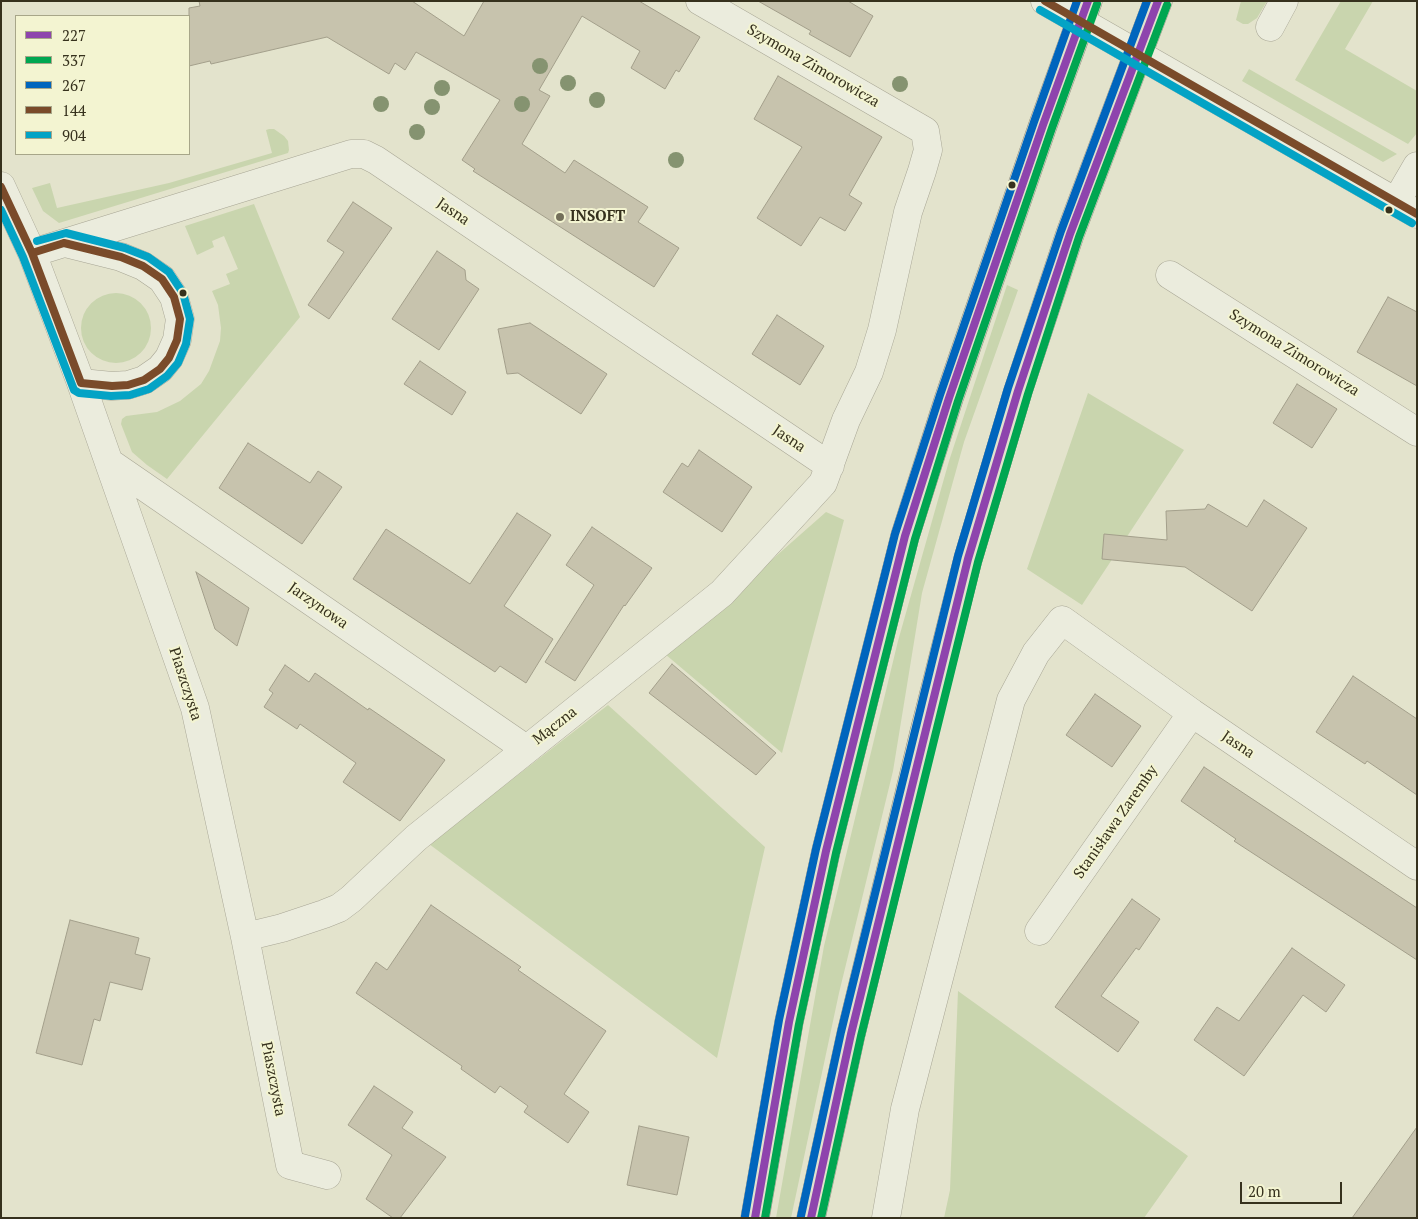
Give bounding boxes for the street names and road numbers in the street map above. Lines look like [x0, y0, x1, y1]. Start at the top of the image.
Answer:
street label: Szymona Zimorowicza [744, 21, 882, 111]
street label: Jasna [433, 195, 473, 229]
street label: Szymona Zimorowicza [1226, 306, 1362, 400]
street label: Jasna [769, 422, 809, 456]
street label: Jarzynowa [285, 579, 351, 633]
street label: Piaszczysta [165, 645, 205, 723]
street label: Mączna [529, 703, 581, 749]
street label: Jasna [1218, 728, 1258, 762]
street label: Stanisława Zaremby [1070, 762, 1162, 882]
street label: Piaszczysta [257, 1040, 289, 1118]

